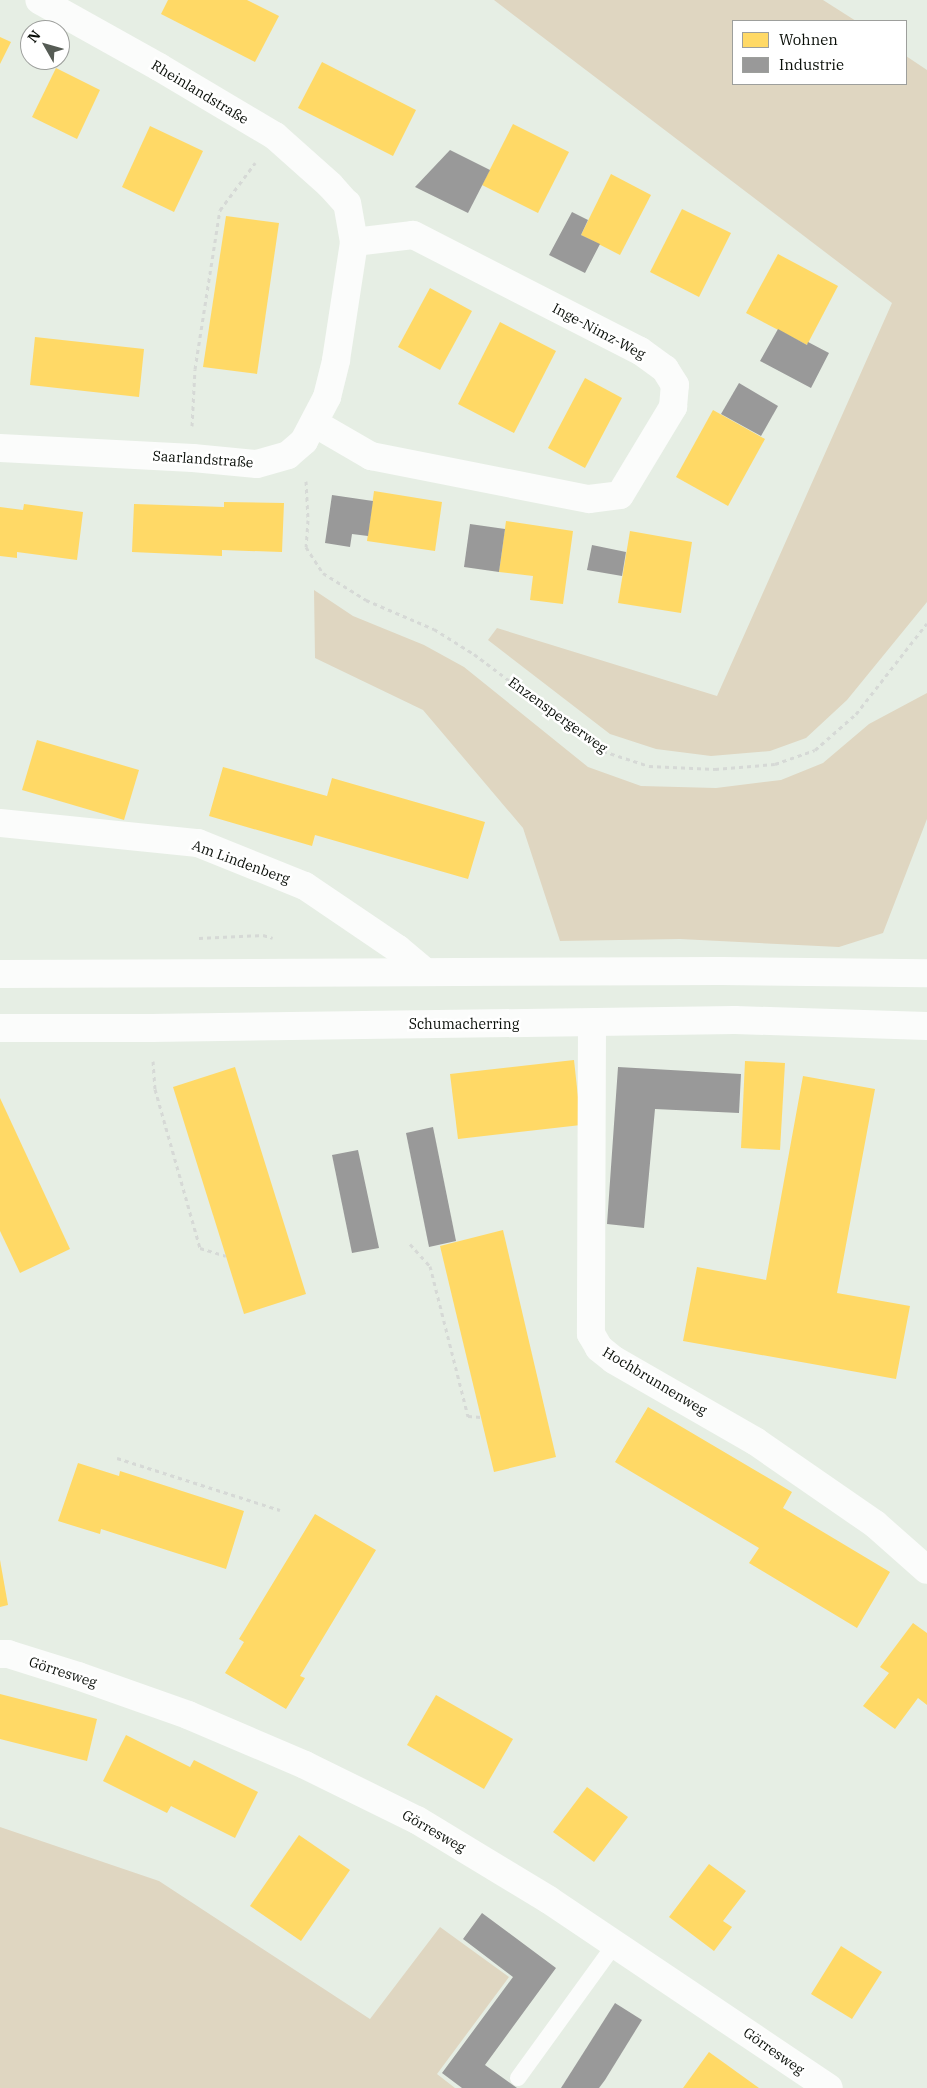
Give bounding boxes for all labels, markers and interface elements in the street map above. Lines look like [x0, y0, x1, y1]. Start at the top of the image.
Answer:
north arrow [20, 20, 70, 70]
legend [732, 20, 907, 85]
text: N [23, 26, 44, 46]
text: Wohnen [779, 30, 838, 49]
text: Industrie [779, 55, 844, 74]
street label: Rheinlandstraße [148, 56, 252, 128]
street label: Inge-Nimz-Weg [550, 299, 648, 363]
street label: Saarlandstraße [152, 447, 254, 471]
street label: Enzenspergerweg [505, 673, 611, 757]
street label: Am Lindenberg [190, 837, 292, 887]
street label: Schumacherring [409, 1016, 519, 1032]
street label: Hochbrunnenweg [600, 1343, 710, 1419]
street label: Görresweg [27, 1653, 99, 1691]
street label: Görresweg [399, 1806, 469, 1856]
street label: Görresweg [740, 2024, 808, 2078]

